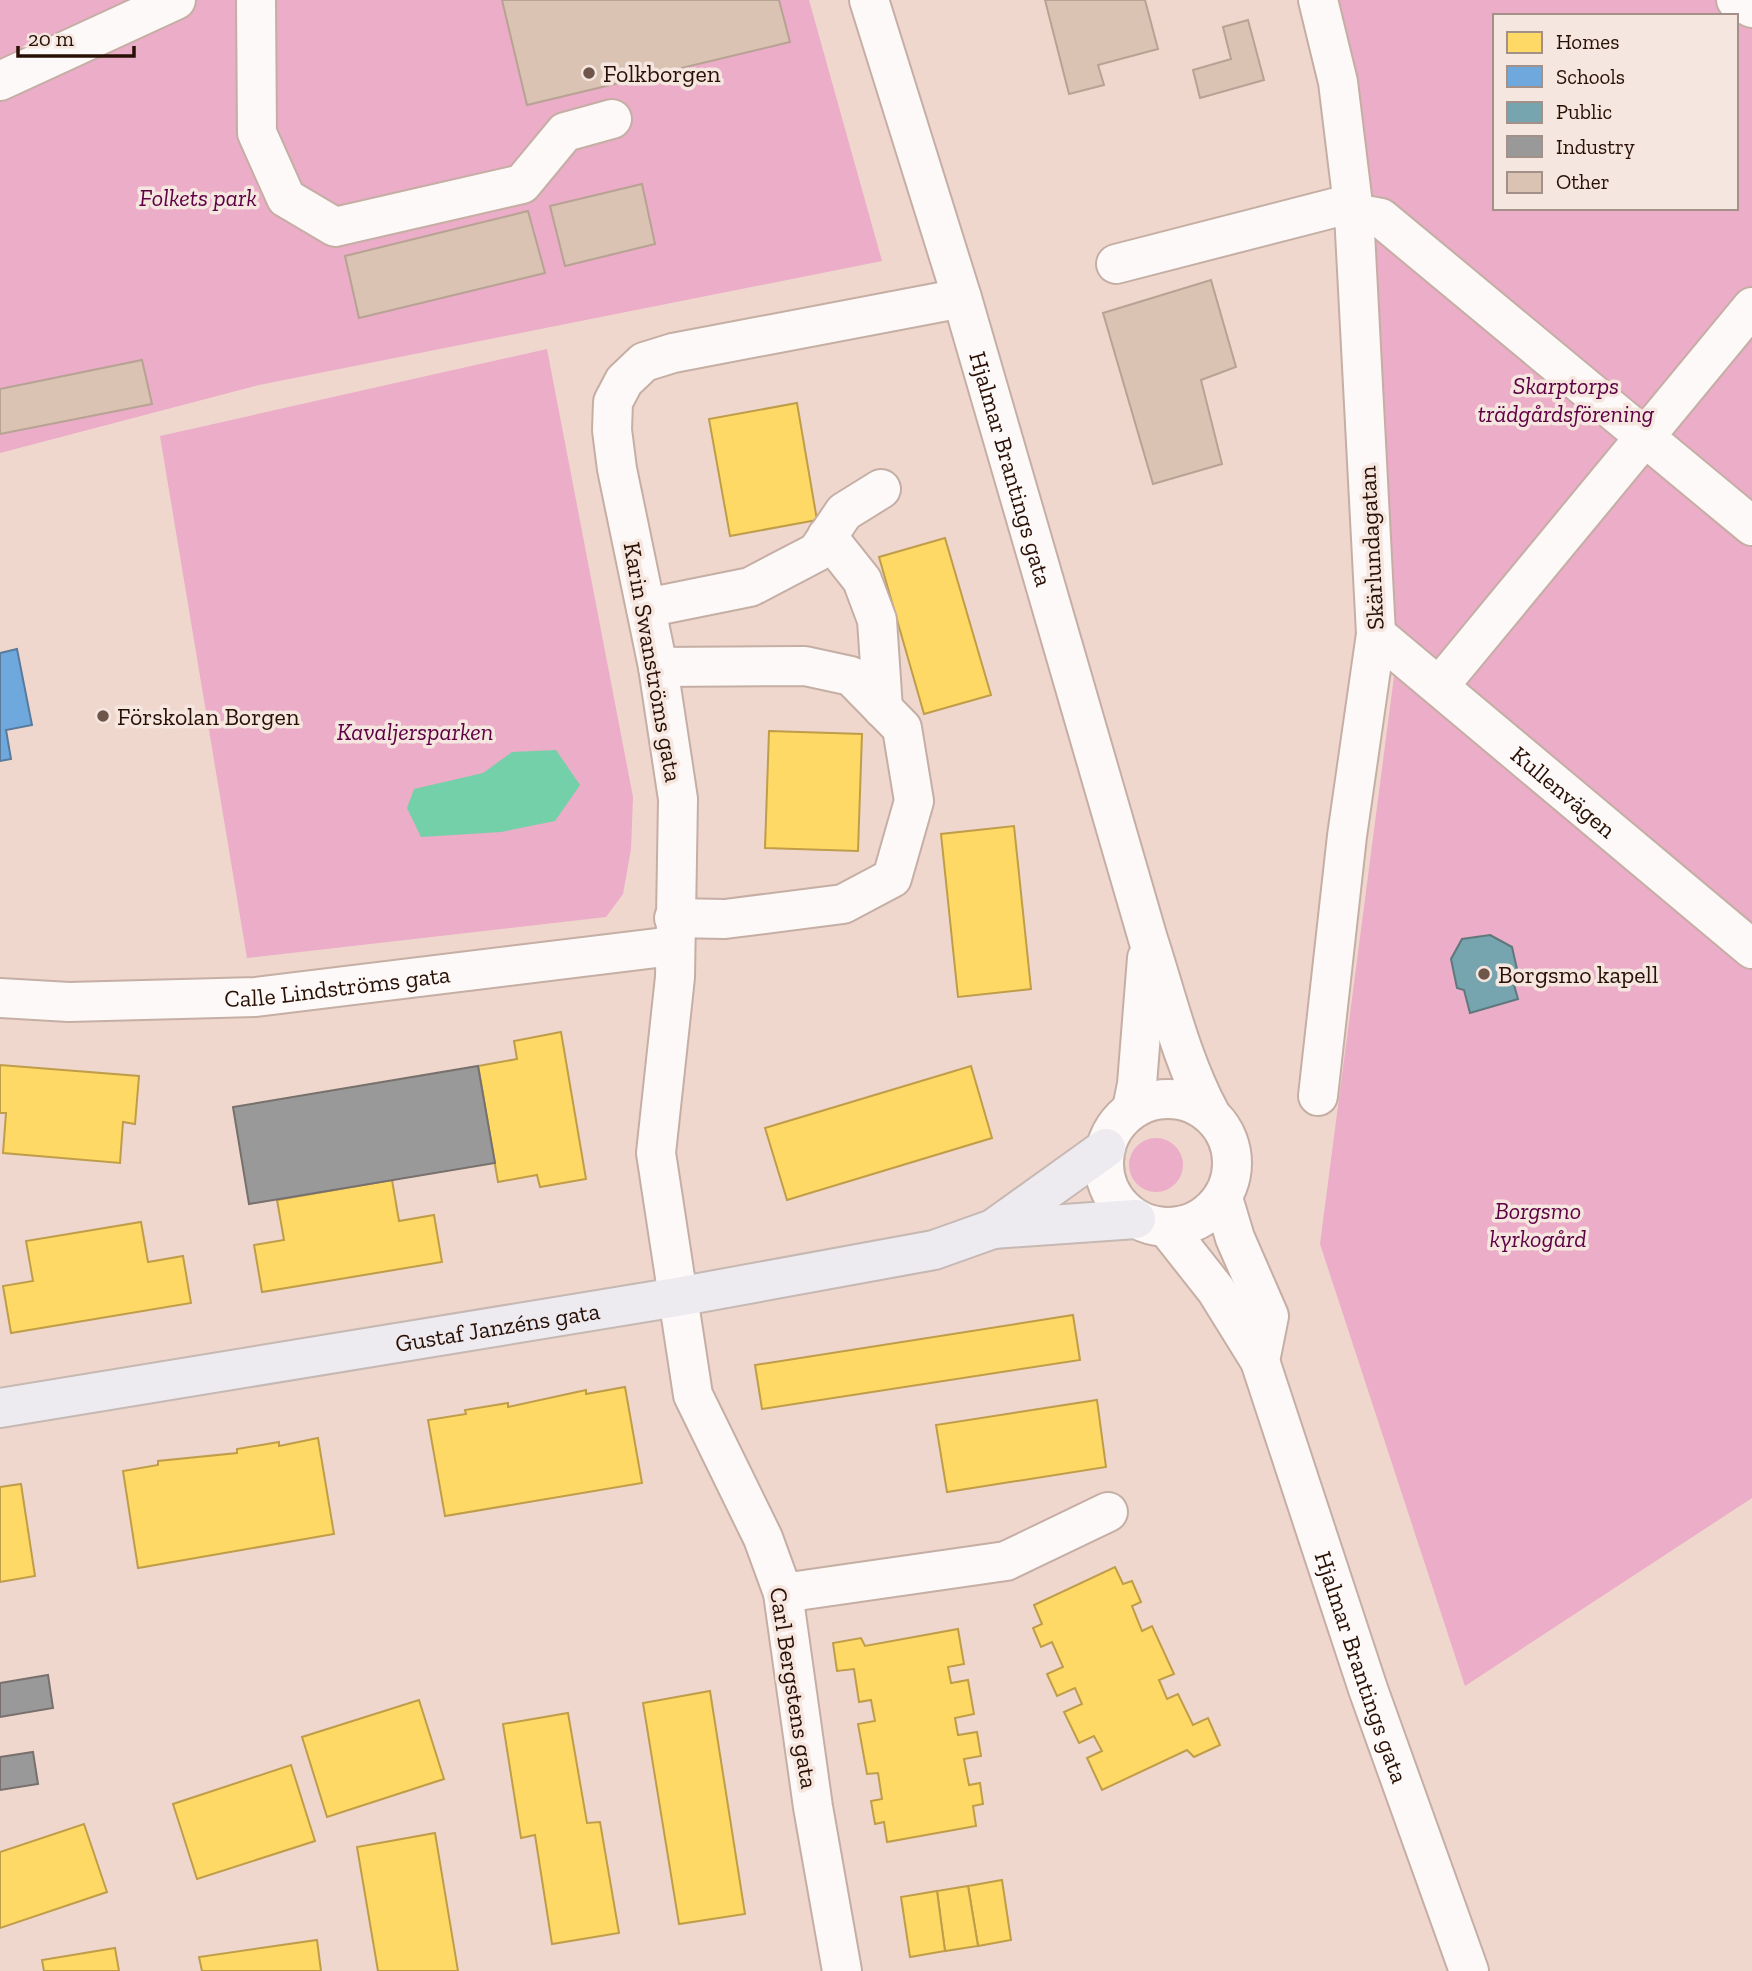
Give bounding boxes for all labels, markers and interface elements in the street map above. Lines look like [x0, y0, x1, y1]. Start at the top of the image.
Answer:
scale bar [18, 14, 133, 58]
legend [1493, 14, 1738, 210]
text: 20 m [28, 26, 74, 51]
text: Homes [1556, 29, 1619, 54]
place label: Folkborgen [603, 59, 721, 88]
text: Schools [1556, 64, 1625, 89]
marker: Folkborgen [581, 65, 597, 81]
text: Public [1556, 99, 1612, 124]
text: Industry [1556, 134, 1635, 159]
text: Other [1556, 169, 1610, 194]
park label: Folkets park [139, 183, 257, 212]
street label: Hjalmar Brantings gata [964, 348, 1059, 590]
park label: Skarptorps trädgårdsförening [1478, 371, 1655, 428]
street label: Skärlundagatan [1352, 465, 1390, 631]
street label: Karin Swanströms gata [618, 540, 688, 785]
place label: Förskolan Borgen [117, 702, 300, 731]
marker: Förskolan Borgen [95, 708, 111, 724]
park label: Kavaljersparken [337, 717, 493, 746]
street label: Kullenvägen [1505, 739, 1622, 844]
street label: Calle Lindströms gata [224, 959, 452, 1012]
place label: Borgsmo kapell [1498, 960, 1658, 989]
marker: Borgsmo kapell [1476, 966, 1492, 982]
park label: Borgsmo kyrkogård [1490, 1196, 1586, 1253]
street label: Gustaf Janzéns gata [393, 1295, 602, 1357]
street label: Hjalmar Brantings gata [1309, 1547, 1415, 1787]
street label: Carl Bergstens gata [764, 1585, 824, 1791]

